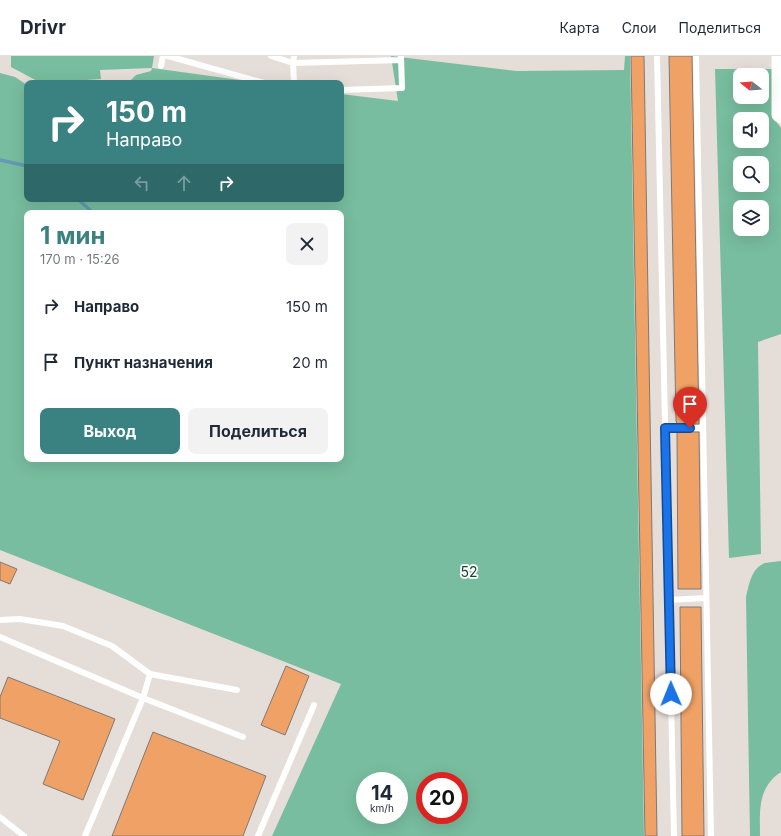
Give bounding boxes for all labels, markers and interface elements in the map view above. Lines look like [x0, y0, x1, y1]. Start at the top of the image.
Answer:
text: Drivr [20, 16, 66, 39]
text: Карта [559, 19, 600, 36]
text: Слои [622, 19, 657, 36]
text: Поделиться [679, 19, 761, 36]
north arrow [733, 68, 769, 104]
map controls [733, 68, 769, 236]
text: 150 m [106, 95, 187, 129]
icon: right [40, 96, 92, 148]
button: sound [733, 112, 769, 148]
text: Направо [106, 129, 182, 150]
button: search [733, 156, 769, 192]
icon: left [131, 172, 153, 194]
icon: ahead [173, 172, 195, 194]
icon: right [215, 172, 237, 194]
button: layers [733, 200, 769, 236]
text: 1 мин [40, 221, 105, 250]
button: close [286, 223, 328, 265]
text: 170 m · 15:26 [40, 251, 120, 267]
icon: right [40, 295, 62, 317]
text: Направо [74, 297, 139, 316]
text: 150 m [286, 297, 328, 316]
icon: arrive [40, 351, 62, 373]
text: Пункт назначения [74, 353, 213, 372]
text: 20 m [292, 353, 328, 372]
pin [673, 387, 707, 428]
icon: arrive [679, 393, 701, 415]
button: Выход [40, 408, 180, 454]
button: Поделиться [188, 408, 328, 454]
park label: 52 [460, 563, 478, 580]
position arrow [650, 673, 692, 715]
speed limit sign: 20 [416, 772, 468, 824]
text: 14 [371, 781, 393, 805]
text: km/h [370, 802, 394, 814]

